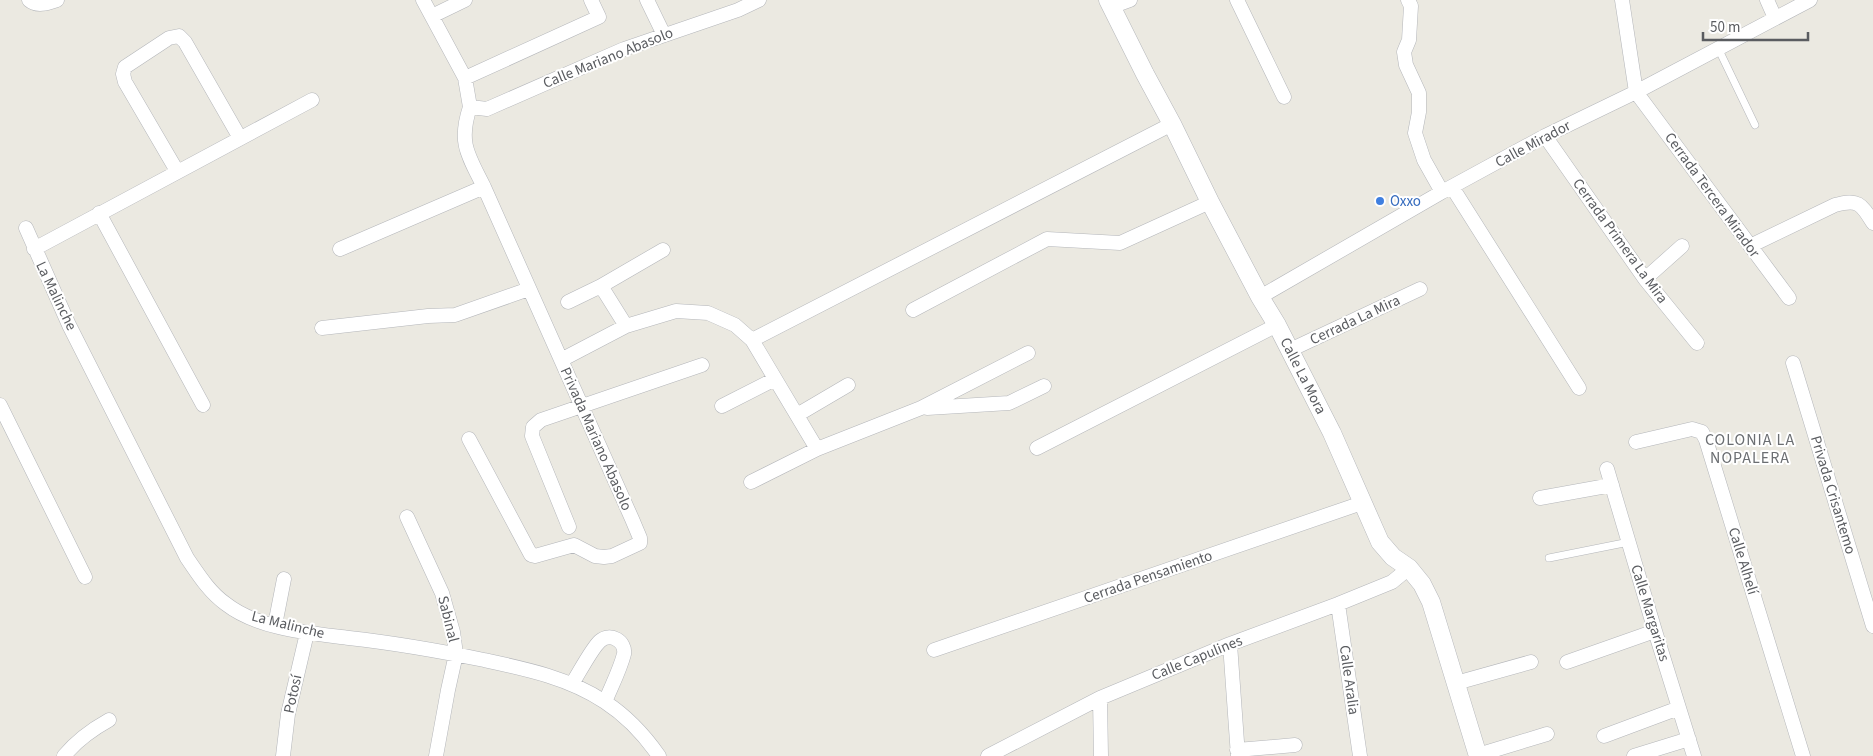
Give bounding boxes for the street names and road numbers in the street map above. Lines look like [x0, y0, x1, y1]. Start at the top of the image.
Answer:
street label: Calle Mariano Abasolo [540, 22, 676, 94]
street label: Calle Mirador [1491, 115, 1575, 173]
street label: Cerrada Tercera Mirador [1659, 128, 1765, 263]
street label: Cerrada Primera La Mira [1567, 174, 1673, 308]
street label: La Malinche [30, 258, 82, 334]
street label: Cerrada La Mira [1306, 290, 1404, 350]
street label: Calle La Mora [1275, 334, 1331, 418]
street label: Privada Mariano Abasolo [555, 364, 637, 514]
street label: Privada Crisantemo [1805, 433, 1861, 557]
street label: Calle Alhelí [1723, 525, 1764, 598]
street label: Cerrada Pensamiento [1081, 545, 1215, 609]
street label: Calle Margaritas [1625, 562, 1675, 664]
street label: Sabinal [432, 594, 464, 645]
street label: La Malinche [249, 606, 327, 644]
street label: Calle Capulines [1148, 630, 1246, 686]
street label: Calle Aralia [1334, 644, 1364, 716]
street label: Potosí [279, 671, 308, 715]

